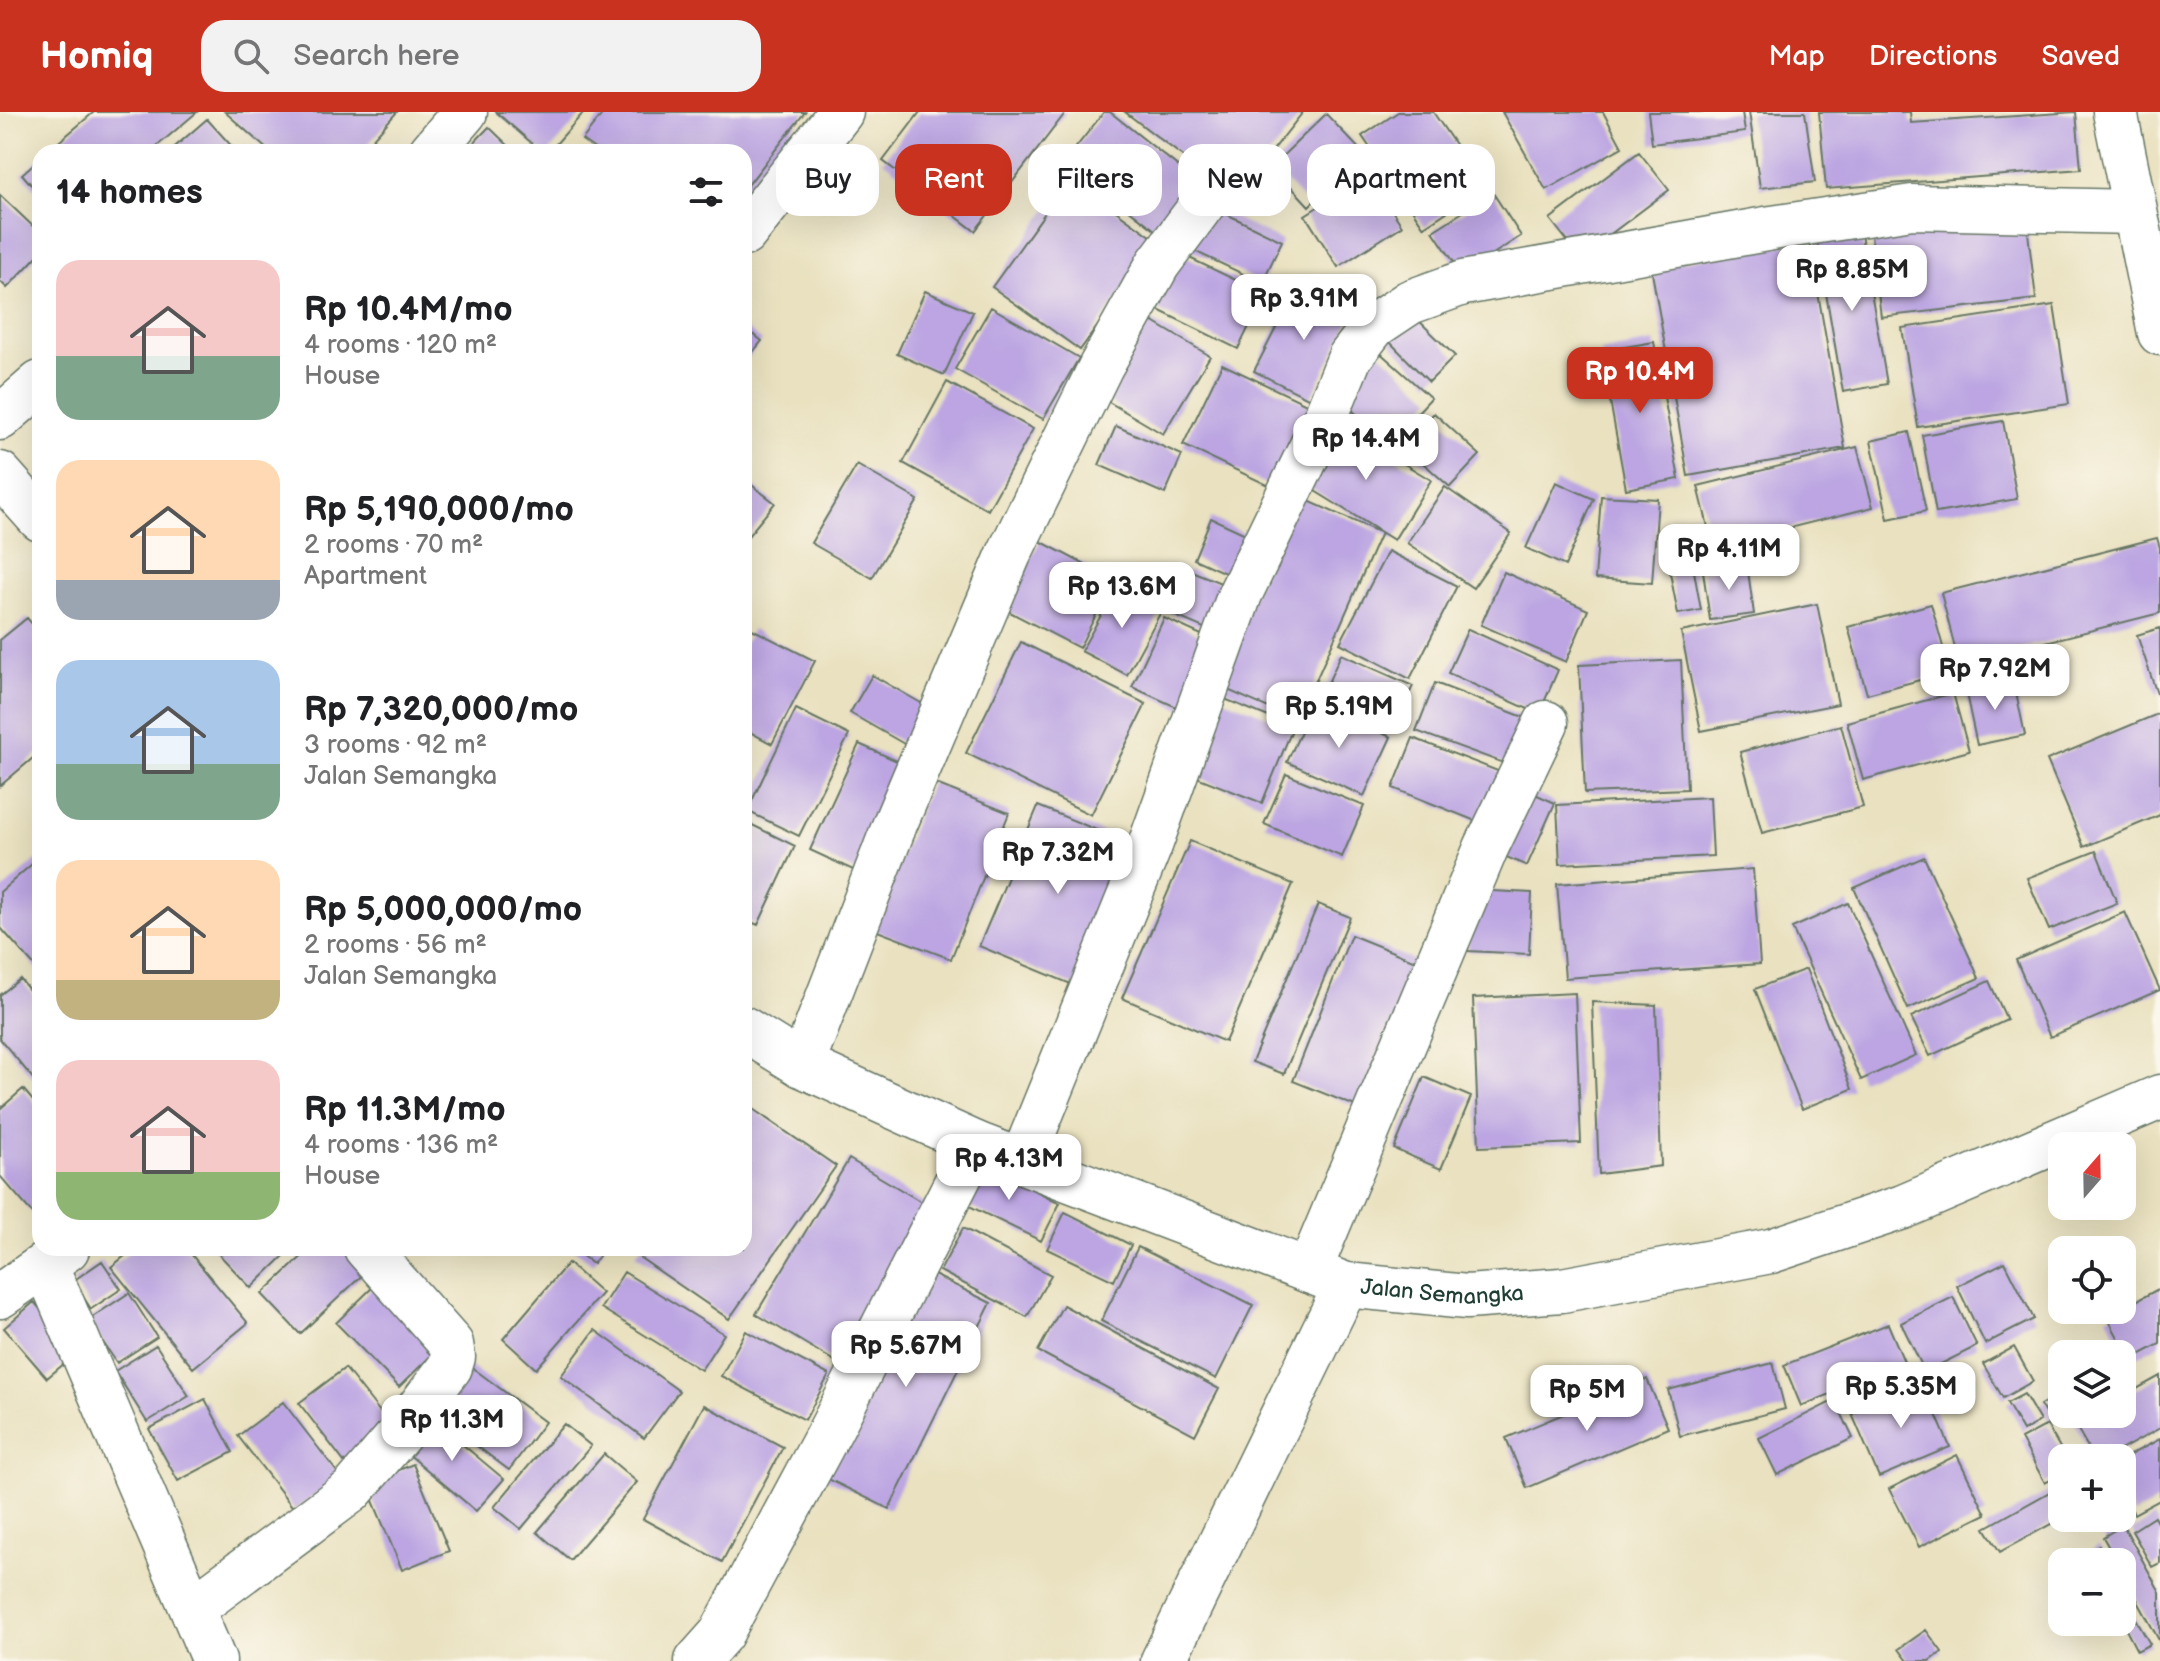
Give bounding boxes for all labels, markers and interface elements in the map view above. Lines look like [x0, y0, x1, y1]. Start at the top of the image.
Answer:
search box [201, 20, 761, 92]
text: Homiq [40, 34, 153, 79]
icon: search [229, 34, 273, 78]
text: Search here [293, 38, 460, 74]
text: Map [1768, 40, 1825, 73]
text: Directions [1869, 40, 1997, 73]
text: Saved [2041, 40, 2120, 73]
chip: Buy [776, 144, 879, 216]
chip: Rent [895, 144, 1012, 216]
chip: Filters [1028, 144, 1162, 216]
chip: New [1178, 144, 1291, 216]
chip: Apartment [1307, 144, 1495, 216]
icon: filters [684, 170, 728, 214]
text: 14 homes [56, 172, 203, 213]
pin: Rp 8.85M [1769, 245, 1935, 313]
text: Rp 8.85M [1795, 255, 1909, 286]
pin: Rp 3.91M [1221, 274, 1387, 342]
text: Rp 3.91M [1249, 284, 1359, 315]
text: Rp 10.4M/mo [304, 289, 513, 330]
icon: home [120, 292, 216, 388]
text: 4 rooms · 120 m² [304, 330, 497, 361]
pin: Rp 10.4M [1557, 347, 1723, 415]
text: Rp 10.4M [1585, 357, 1695, 388]
text: House [304, 361, 380, 392]
pin: Rp 14.4M [1283, 414, 1449, 482]
text: Rp 14.4M [1311, 424, 1421, 455]
text: Rp 5,190,000/mo [304, 489, 574, 530]
icon: home [120, 492, 216, 588]
pin: Rp 4.11M [1646, 524, 1812, 592]
text: 2 rooms · 70 m² [304, 530, 483, 561]
text: Rp 4.11M [1676, 534, 1782, 565]
text: Apartment [304, 561, 427, 592]
pin: Rp 13.6M [1039, 562, 1205, 630]
text: Rp 13.6M [1067, 572, 1177, 603]
pin: Rp 7.92M [1912, 644, 2078, 712]
text: Rp 7.92M [1938, 654, 2052, 685]
pin: Rp 5.19M [1256, 682, 1422, 750]
text: Rp 7,320,000/mo [304, 689, 578, 730]
icon: home [120, 692, 216, 788]
text: Rp 5.19M [1284, 692, 1394, 723]
text: 3 rooms · 92 m² [304, 730, 487, 761]
text: Jalan Semangka [304, 761, 497, 792]
pin: Rp 7.32M [975, 828, 1141, 896]
text: Rp 7.32M [1002, 838, 1115, 869]
text: Rp 5,000,000/mo [304, 889, 582, 930]
icon: home [120, 892, 216, 988]
text: 2 rooms · 56 m² [304, 930, 487, 961]
text: Jalan Semangka [304, 961, 497, 992]
text: Rp 11.3M/mo [304, 1089, 506, 1130]
icon: home [120, 1092, 216, 1188]
text: 4 rooms · 136 m² [304, 1130, 498, 1161]
north arrow [2048, 1132, 2136, 1220]
map controls [2048, 1132, 2136, 1636]
pin: Rp 4.13M [926, 1134, 1092, 1202]
text: Rp 4.13M [954, 1144, 1064, 1175]
text: House [304, 1161, 380, 1192]
button: locate [2048, 1236, 2136, 1324]
street label: Jalan Semangka [1359, 1273, 1525, 1311]
pin: Rp 5.67M [823, 1321, 989, 1389]
text: Rp 5.67M [850, 1331, 963, 1362]
button: layers [2048, 1340, 2136, 1428]
pin: Rp 5.35M [1818, 1362, 1984, 1430]
pin: Rp 5M [1531, 1365, 1643, 1433]
text: Rp 5.35M [1844, 1372, 1958, 1403]
text: Rp 5M [1548, 1375, 1626, 1406]
pin: Rp 11.3M [369, 1395, 535, 1463]
text: Rp 11.3M [400, 1405, 504, 1436]
button: + [2048, 1444, 2136, 1532]
button: − [2048, 1548, 2136, 1636]

